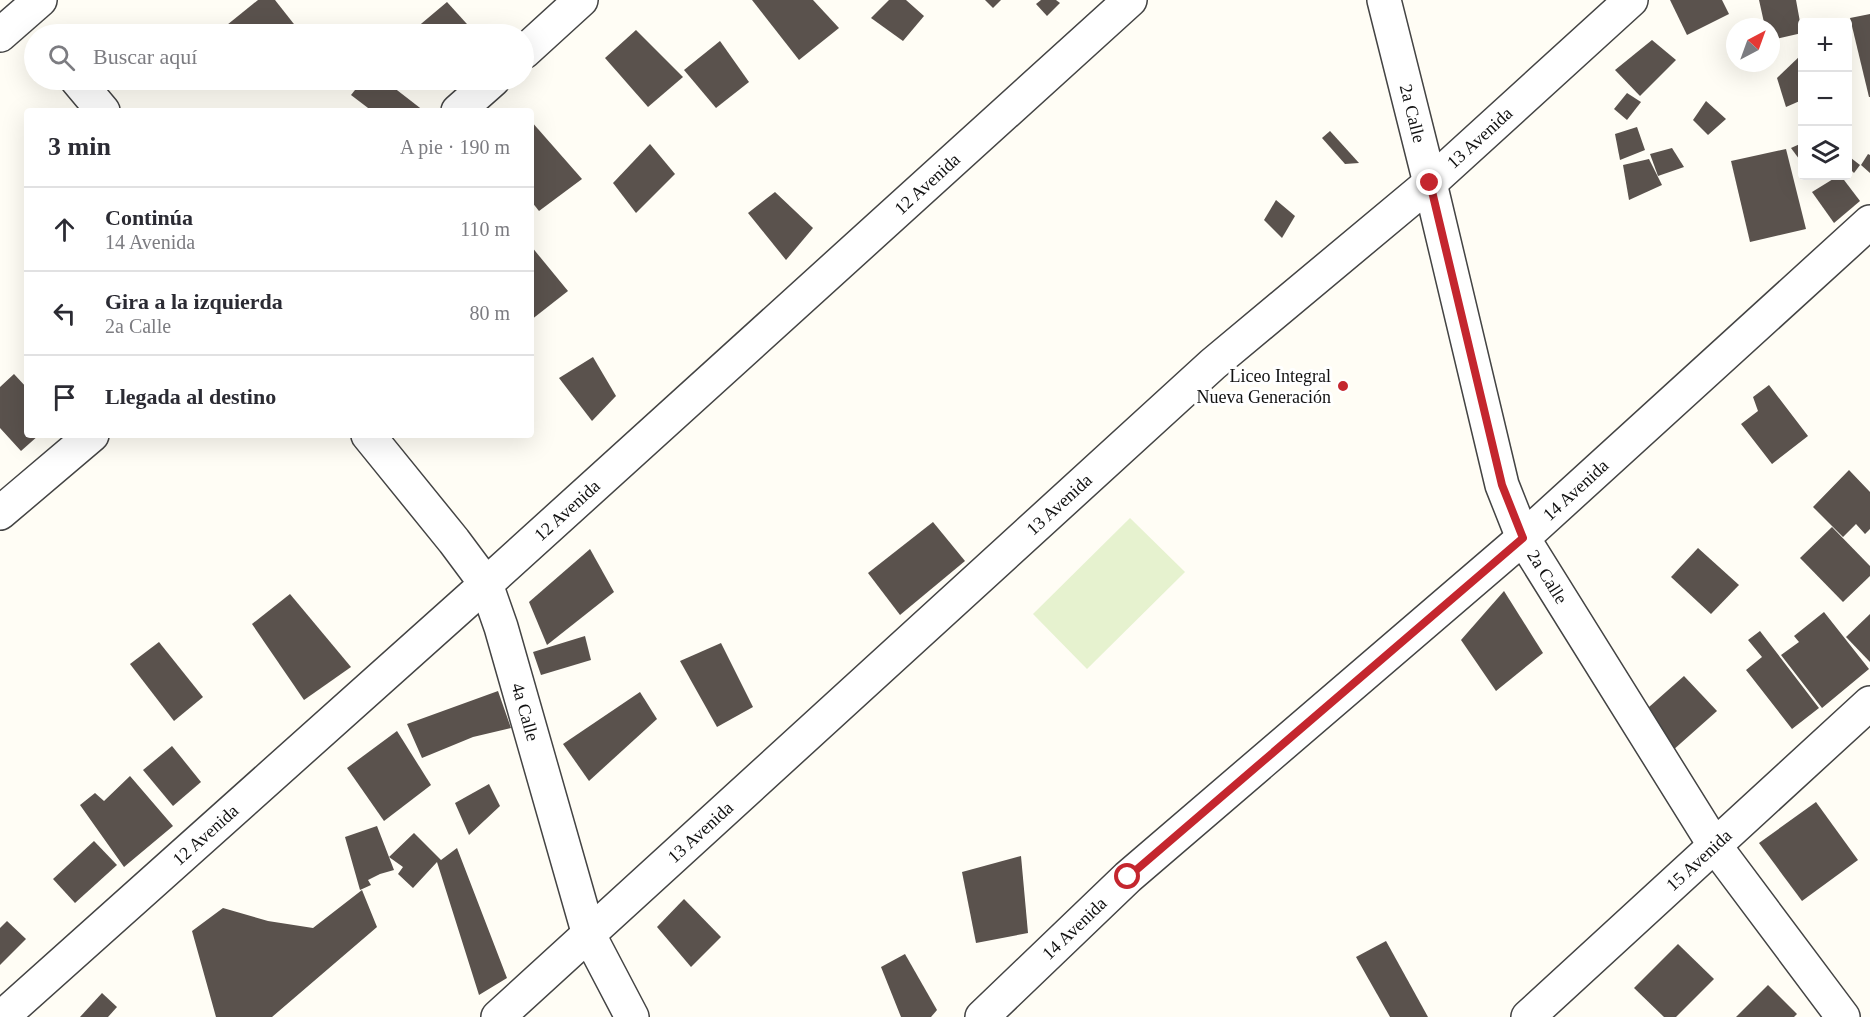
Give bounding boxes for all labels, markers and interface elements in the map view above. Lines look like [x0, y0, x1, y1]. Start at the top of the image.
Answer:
north arrow [1726, 18, 1780, 72]
map controls [1798, 18, 1852, 180]
button: + [1798, 18, 1852, 72]
search box [24, 24, 534, 90]
icon: search [45, 41, 78, 74]
text: Buscar aquí [93, 44, 197, 69]
button: − [1798, 72, 1852, 126]
street label: 2a Calle [1396, 82, 1429, 145]
street label: 13 Avenida [1443, 103, 1516, 173]
button: layers [1798, 126, 1852, 180]
text: 3 min [48, 132, 111, 161]
text: A pie · 190 m [400, 136, 510, 158]
street label: 12 Avenida [890, 149, 964, 219]
route end [1416, 169, 1442, 195]
text: Continúa [105, 205, 193, 230]
icon: ahead [48, 213, 81, 246]
text: 110 m [460, 218, 510, 240]
text: 14 Avenida [105, 231, 195, 253]
text: Gira a la izquierda [105, 289, 283, 314]
icon: left [48, 297, 81, 330]
text: 80 m [469, 302, 510, 324]
text: 2a Calle [105, 315, 171, 337]
place label: Liceo Integral Nueva Generación [1197, 366, 1331, 407]
marker: Liceo Integral Nueva Generación [1336, 379, 1350, 393]
icon: arrive [48, 381, 81, 414]
text: Llegada al destino [105, 384, 276, 409]
street label: 14 Avenida [1539, 455, 1612, 525]
street label: 13 Avenida [1022, 470, 1096, 539]
street label: 12 Avenida [530, 476, 604, 545]
street label: 2a Calle [1523, 546, 1571, 607]
street label: 4a Calle [507, 681, 543, 743]
street label: 13 Avenida [664, 797, 737, 867]
street label: 12 Avenida [169, 800, 242, 870]
street label: 15 Avenida [1662, 825, 1736, 895]
route start [1114, 863, 1140, 889]
street label: 14 Avenida [1038, 893, 1111, 964]

